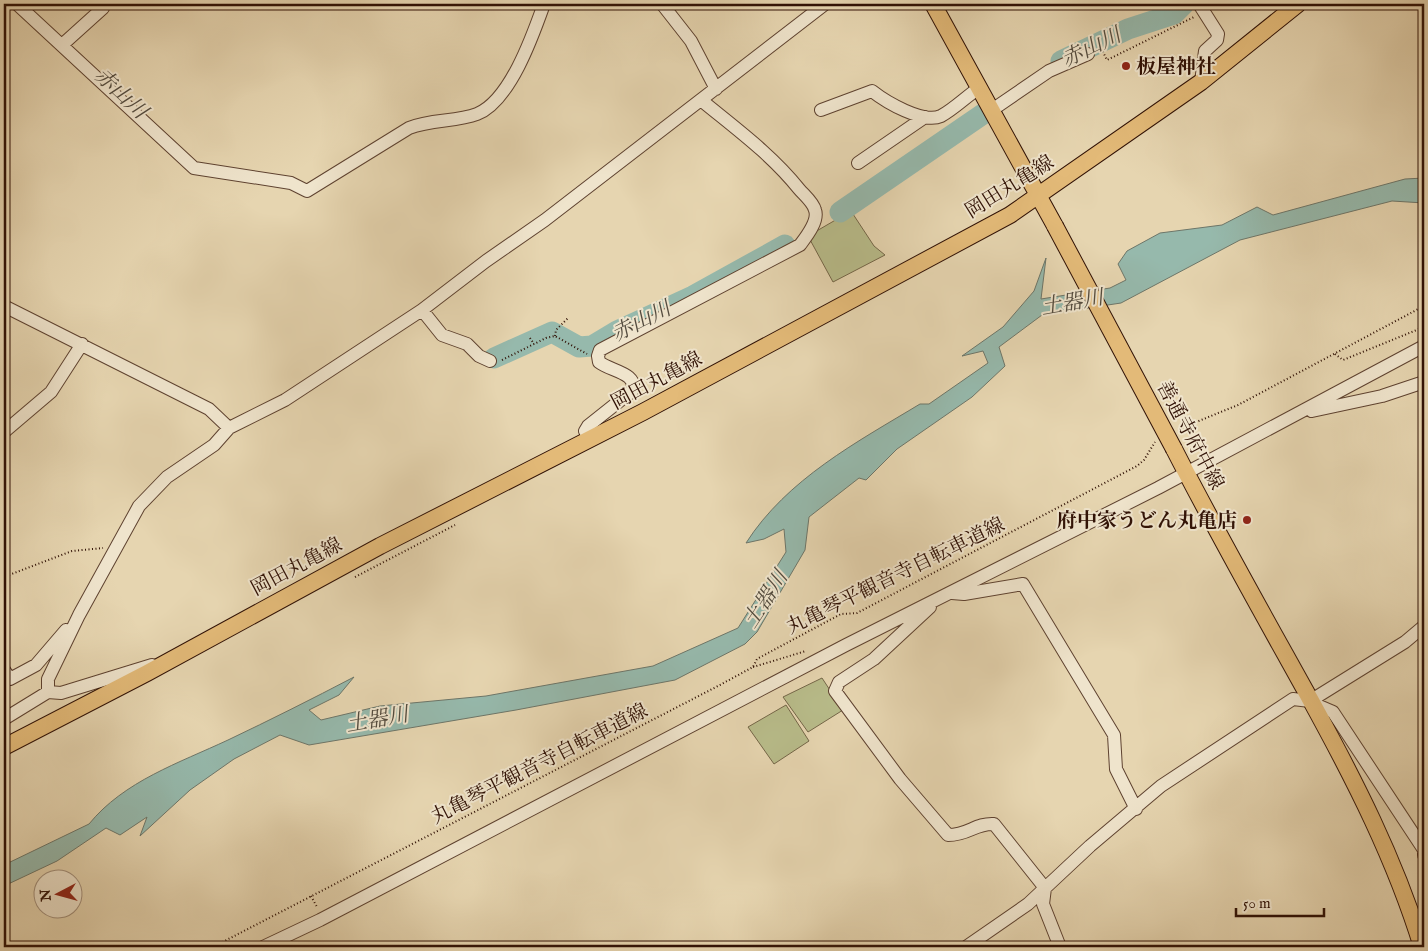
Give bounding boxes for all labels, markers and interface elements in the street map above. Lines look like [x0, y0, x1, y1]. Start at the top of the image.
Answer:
water label: 赤山川 [1057, 22, 1128, 74]
place label: 板屋神社 [1136, 55, 1216, 80]
marker: 板屋神社 [1120, 60, 1132, 72]
water label: 赤山川 [88, 63, 154, 127]
street label: 岡田丸亀線 [961, 150, 1059, 224]
water label: 土器川 [1039, 284, 1108, 322]
water label: 赤山川 [607, 295, 678, 349]
street label: 岡田丸亀線 [607, 347, 707, 416]
street label: 善通寺府中線 [1150, 377, 1229, 495]
place label: 府中家うどん丸亀店 [1057, 509, 1237, 534]
street label: 丸亀琴平観音寺自転車道線 [782, 513, 1009, 640]
marker: 府中家うどん丸亀店 [1241, 514, 1253, 526]
street label: 岡田丸亀線 [247, 533, 347, 602]
water label: 土器川 [738, 564, 796, 634]
street label: 丸亀琴平観音寺自転車道線 [427, 699, 652, 830]
water label: 土器川 [344, 701, 413, 739]
north arrow [32, 868, 82, 918]
scale bar [1236, 886, 1323, 918]
text: N [36, 888, 56, 903]
text: 50 m [1243, 894, 1271, 913]

